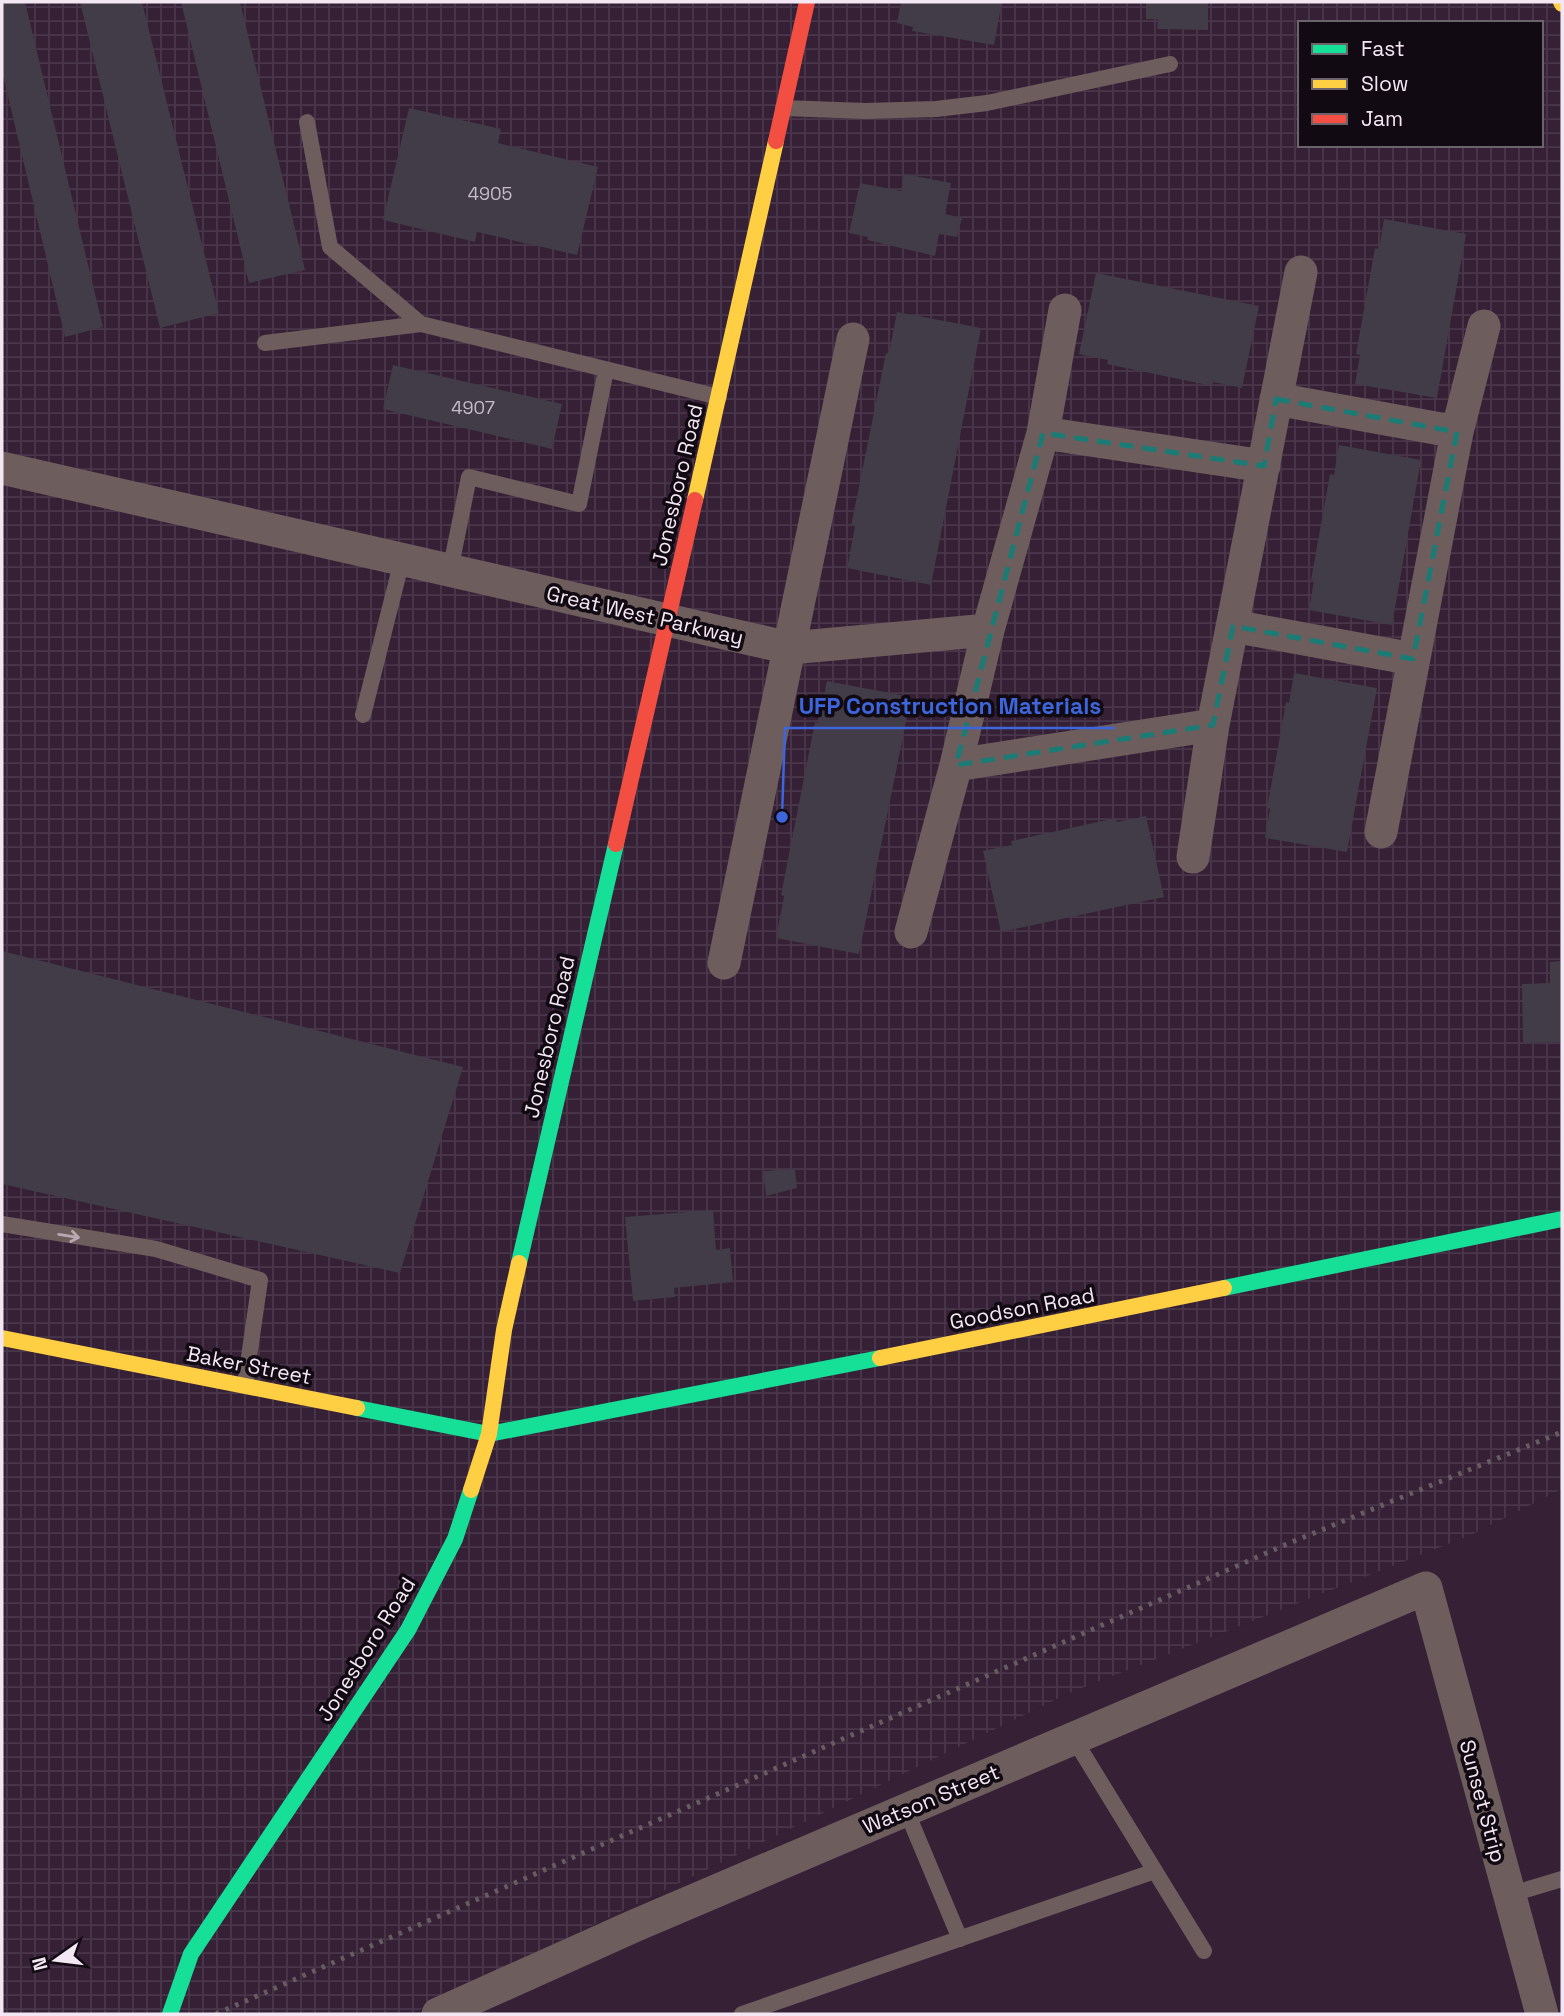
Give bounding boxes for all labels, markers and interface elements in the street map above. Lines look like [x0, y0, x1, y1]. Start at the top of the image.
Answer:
legend [1298, 21, 1543, 147]
text: Fast [1361, 35, 1405, 62]
text: Slow [1361, 70, 1409, 97]
text: Jam [1361, 105, 1403, 132]
house number: 4905 [468, 182, 512, 205]
house number: 4907 [451, 396, 495, 419]
street label: Jonesboro Road [645, 401, 709, 569]
street label: Great West Parkway [544, 579, 746, 651]
callout: UFP Construction Materials [785, 684, 1115, 728]
text: UFP Construction Materials [799, 691, 1101, 721]
street label: Jonesboro Road [517, 953, 581, 1121]
one-way arrow [57, 1229, 80, 1242]
street label: Goodson Road [947, 1281, 1097, 1335]
street label: Baker Street [184, 1340, 314, 1390]
street label: Jonesboro Road [311, 1572, 421, 1726]
street label: Sunset Strip [1454, 1737, 1512, 1865]
street label: Watson Street [859, 1758, 1003, 1840]
north arrow [21, 1925, 91, 1995]
text: N [26, 1955, 54, 1973]

